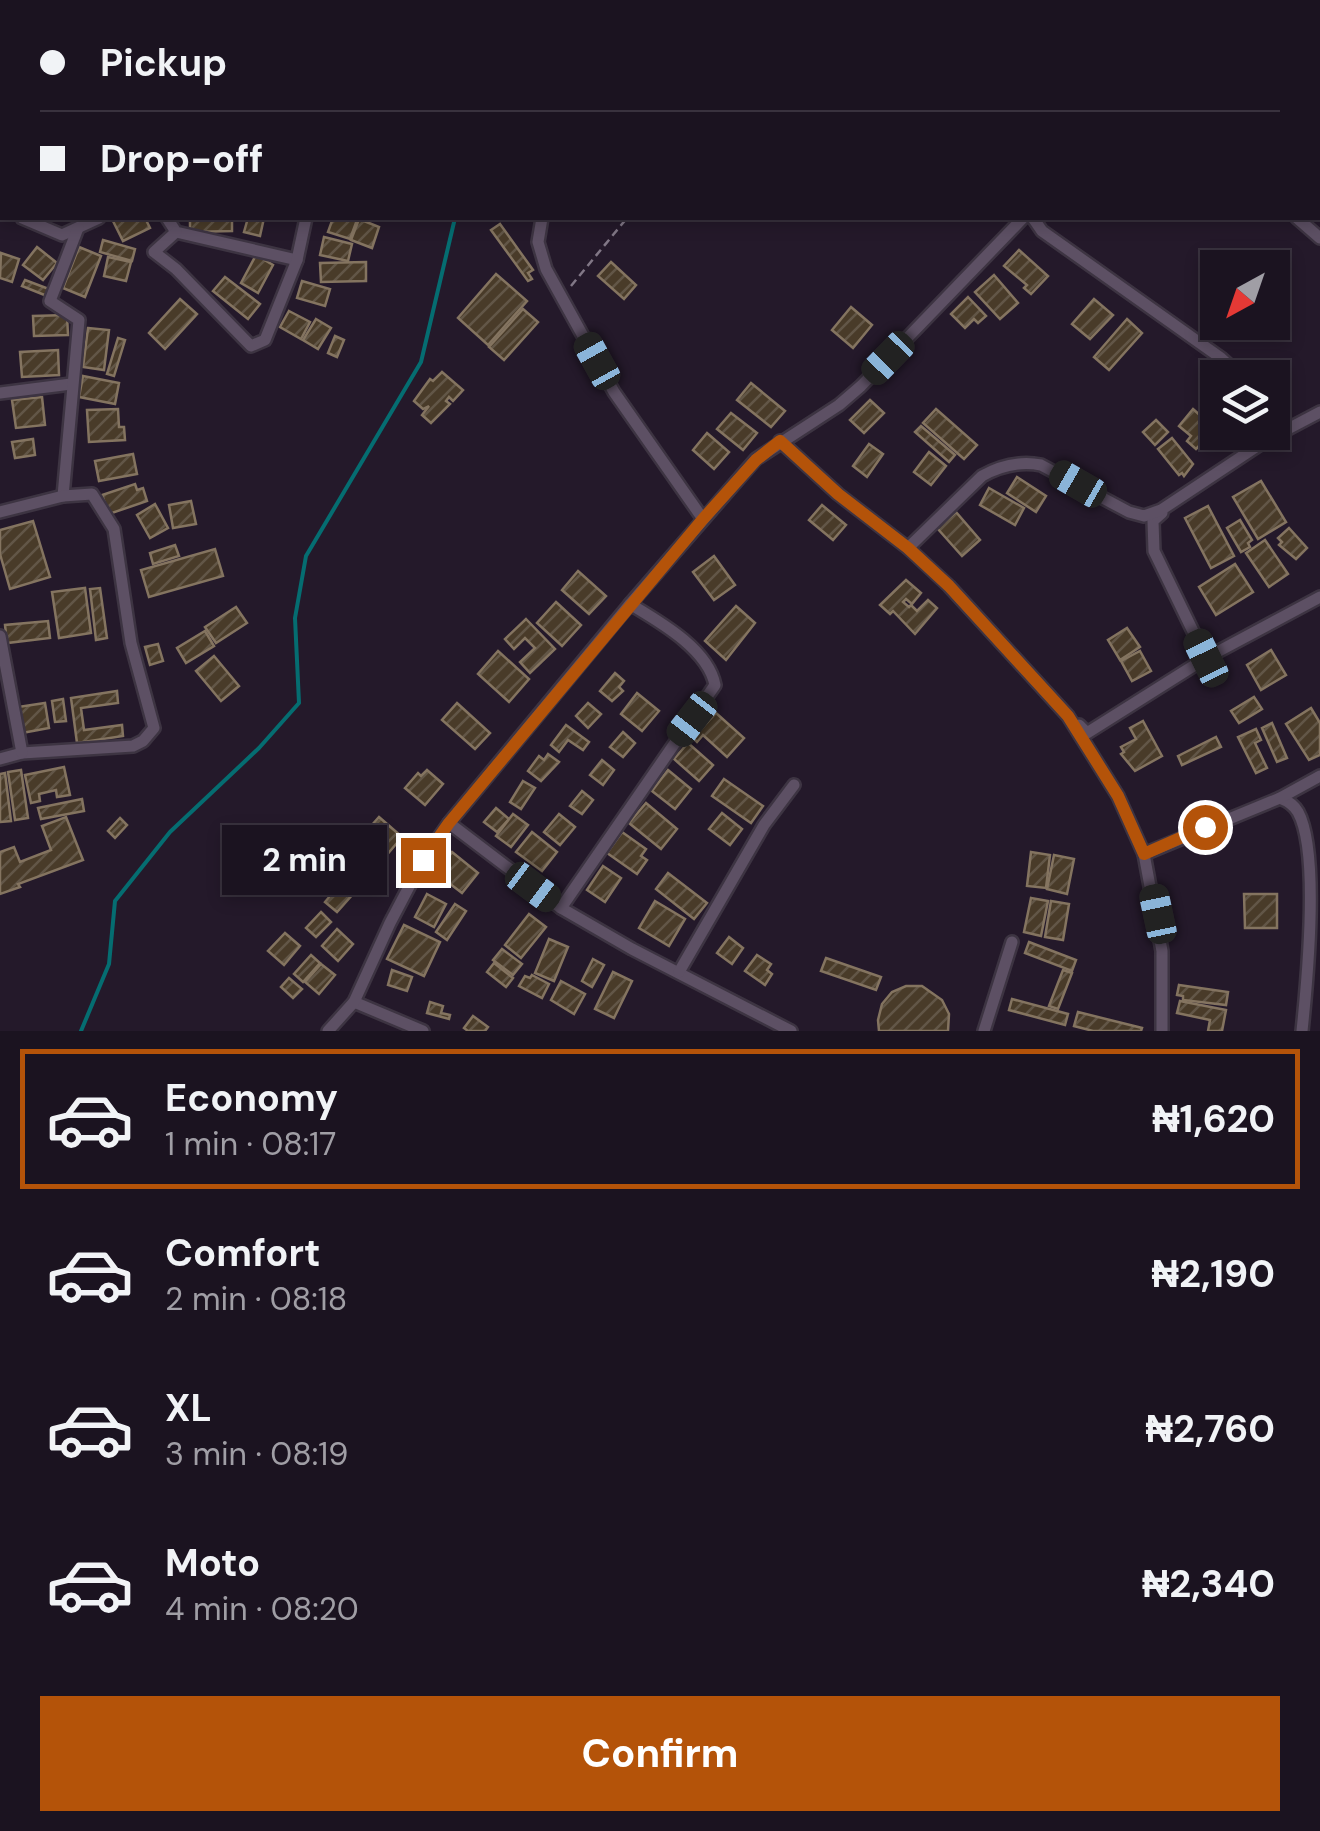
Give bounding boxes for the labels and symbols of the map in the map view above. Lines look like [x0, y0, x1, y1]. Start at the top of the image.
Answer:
north arrow [1200, 250, 1290, 340]
car [856, 326, 920, 390]
car [569, 327, 625, 395]
car [1045, 456, 1111, 512]
car [1179, 624, 1233, 692]
car [662, 686, 722, 752]
route start [1183, 805, 1228, 850]
callout: 2 min [223, 825, 388, 895]
route end [401, 838, 446, 883]
car [500, 857, 566, 917]
car [1137, 882, 1179, 946]

